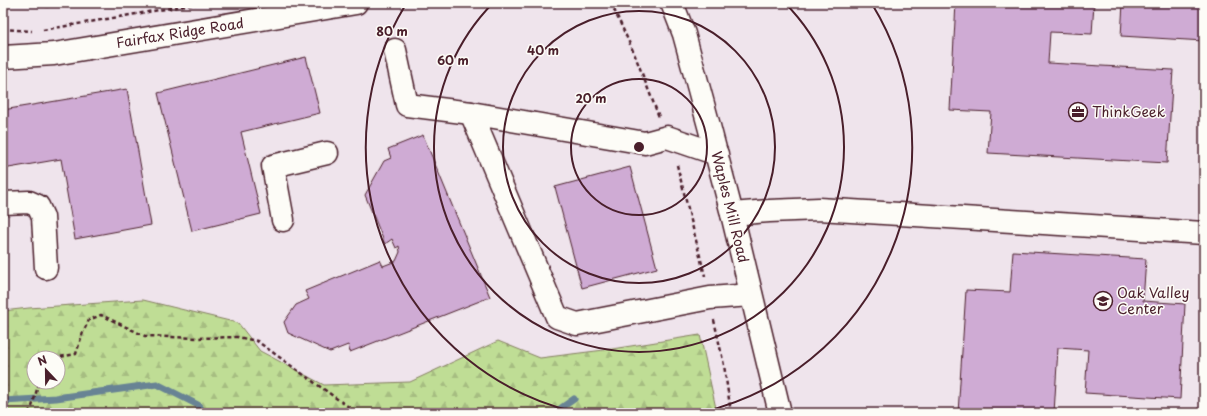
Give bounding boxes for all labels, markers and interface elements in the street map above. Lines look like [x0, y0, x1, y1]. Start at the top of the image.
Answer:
street label: Fairfax Ridge Road [115, 12, 245, 53]
text: 80 m [376, 22, 408, 40]
text: 40 m [527, 41, 559, 59]
text: 60 m [437, 51, 469, 69]
text: 20 m [575, 89, 607, 107]
office icon: ThinkGeek [1067, 101, 1089, 123]
place label: ThinkGeek [1092, 101, 1166, 122]
centre of rings [632, 140, 646, 154]
street label: Waples Mill Road [706, 149, 755, 265]
place label: Oak Valley Center [1117, 282, 1190, 319]
school or university icon: Oak Valley Center [1092, 290, 1114, 312]
north arrow [26, 350, 66, 390]
text: N [35, 351, 50, 370]

